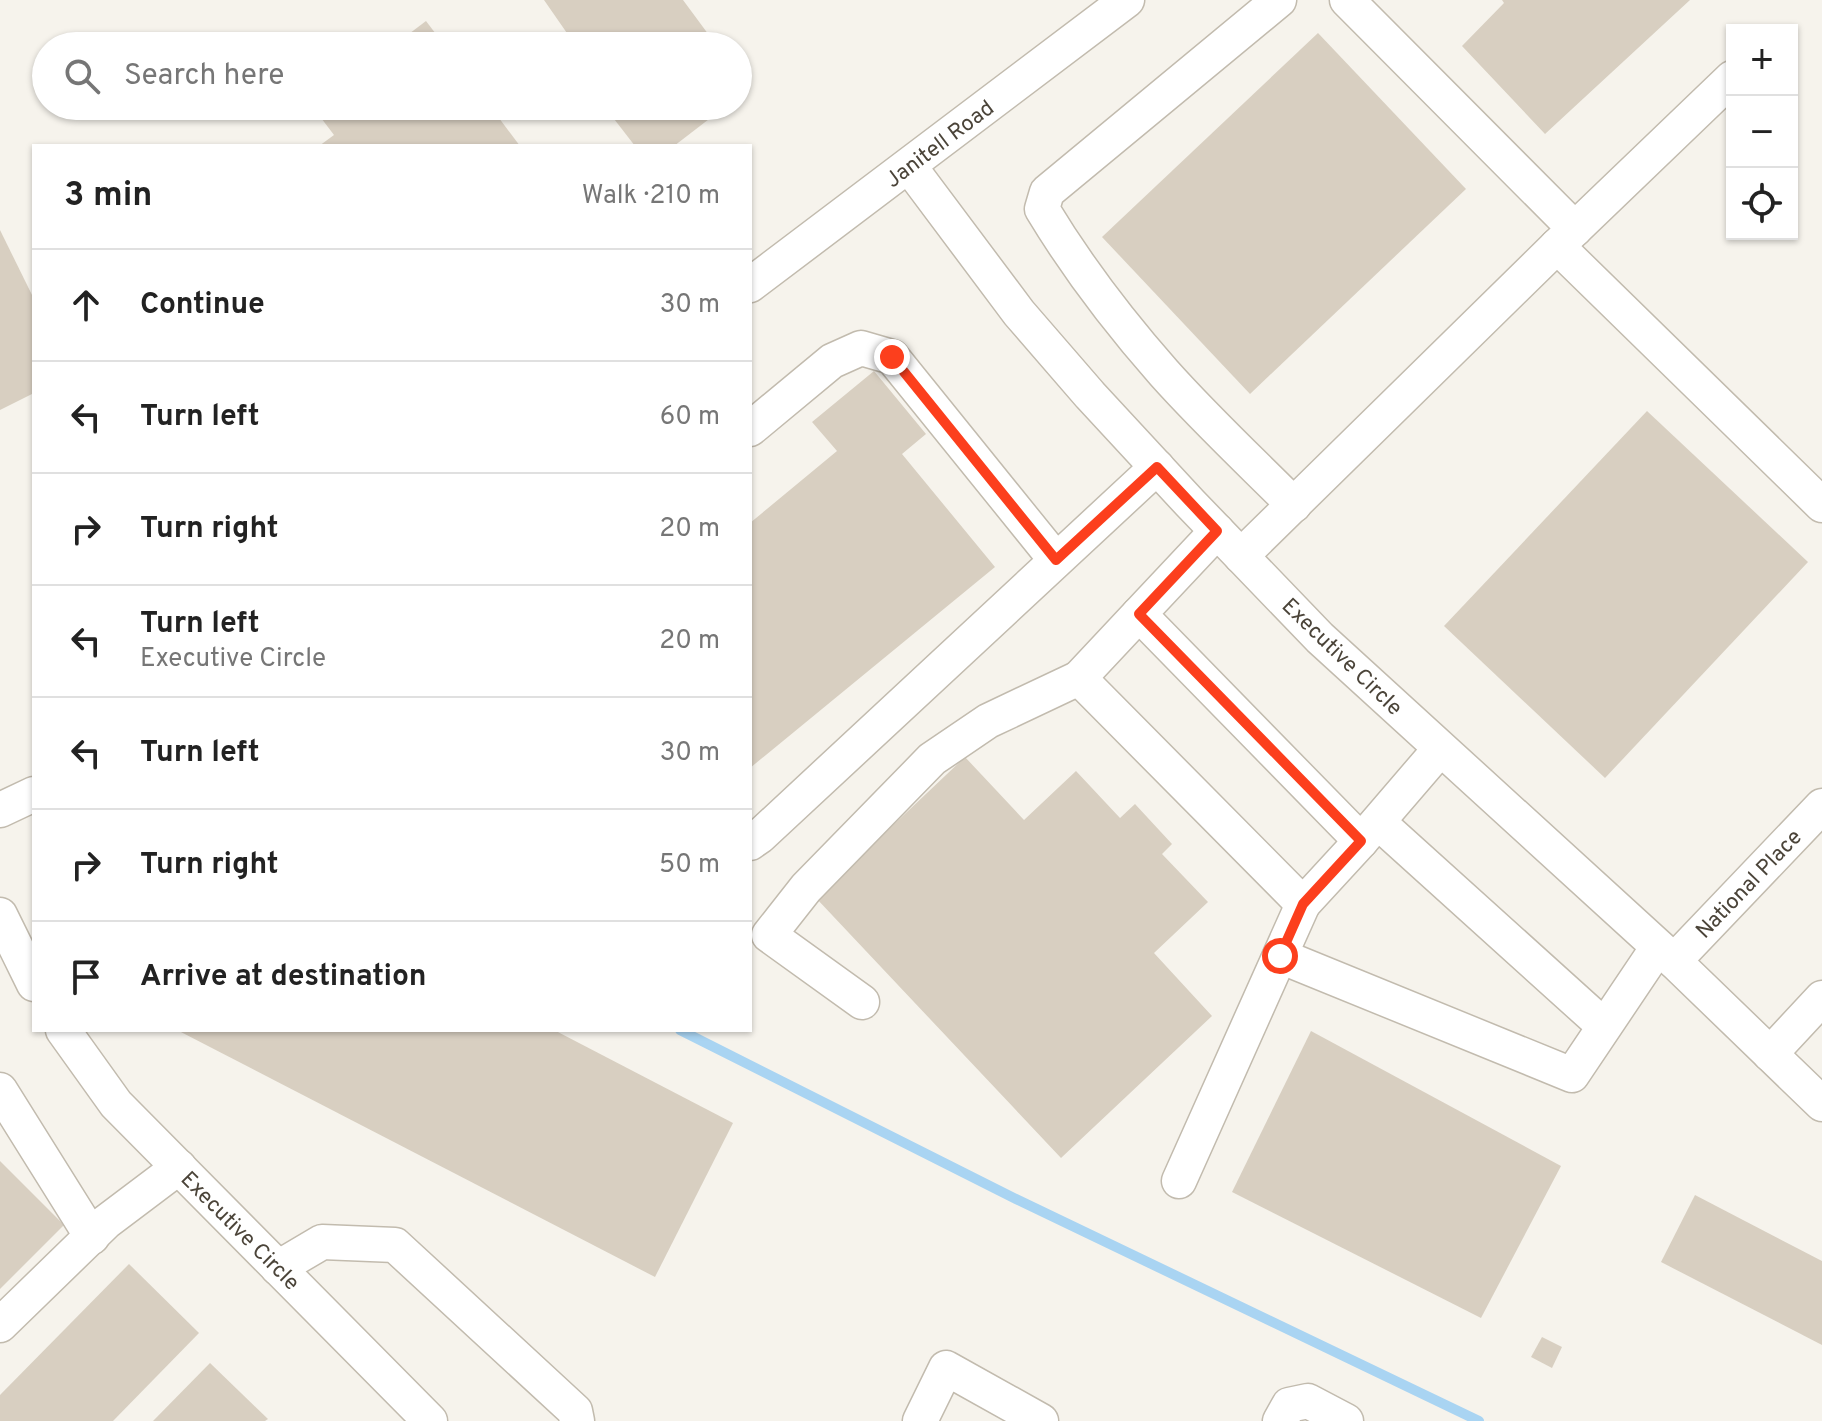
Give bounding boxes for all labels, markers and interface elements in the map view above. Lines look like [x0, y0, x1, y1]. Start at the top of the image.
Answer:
map controls [1726, 24, 1798, 240]
button: + [1726, 24, 1798, 96]
search box [32, 32, 752, 120]
icon: search [60, 54, 104, 98]
text: Search here [124, 58, 284, 95]
street label: Janitell Road [881, 95, 1000, 195]
button: − [1726, 96, 1798, 168]
button: locate [1726, 168, 1798, 240]
text: 3 min [64, 175, 152, 218]
text: Walk · 210 m [582, 180, 720, 213]
icon: ahead [64, 283, 108, 327]
text: Continue [140, 287, 265, 324]
text: 30 m [660, 289, 720, 322]
route end [874, 339, 910, 375]
icon: left [64, 395, 108, 439]
text: Turn left [140, 399, 260, 436]
text: 60 m [660, 401, 720, 434]
icon: right [64, 507, 108, 551]
text: Turn right [140, 511, 278, 548]
text: 20 m [659, 513, 720, 546]
street label: Executive Circle [1275, 593, 1407, 722]
text: Turn left [140, 606, 260, 643]
icon: left [64, 619, 108, 663]
text: 20 m [659, 625, 720, 658]
text: Executive Circle [140, 643, 326, 676]
icon: left [64, 731, 108, 775]
text: Turn left [140, 735, 260, 772]
text: 30 m [660, 737, 720, 770]
street label: National Place [1691, 825, 1809, 945]
icon: right [64, 843, 108, 887]
text: Turn right [140, 847, 278, 884]
text: 50 m [659, 849, 720, 882]
route start [1262, 938, 1298, 974]
icon: arrive [64, 955, 108, 999]
text: Arrive at destination [140, 959, 426, 996]
street label: Executive Circle [174, 1167, 304, 1297]

